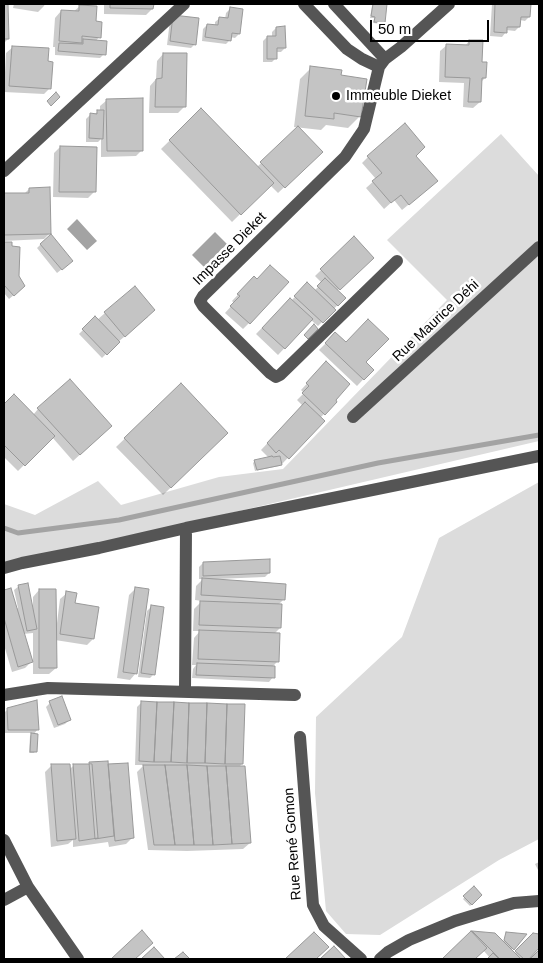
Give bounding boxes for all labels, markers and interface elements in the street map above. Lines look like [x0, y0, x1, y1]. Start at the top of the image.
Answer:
scale bar [373, 10, 492, 42]
text: 50 m [378, 20, 411, 37]
place label: Immeuble Dieket [346, 88, 451, 104]
marker: Immeuble Dieket [330, 90, 342, 102]
street label: Impasse Dieket [190, 209, 270, 289]
street label: Rue Maurice Déhi [389, 277, 483, 365]
street label: Rue René Gomon [281, 787, 305, 901]

